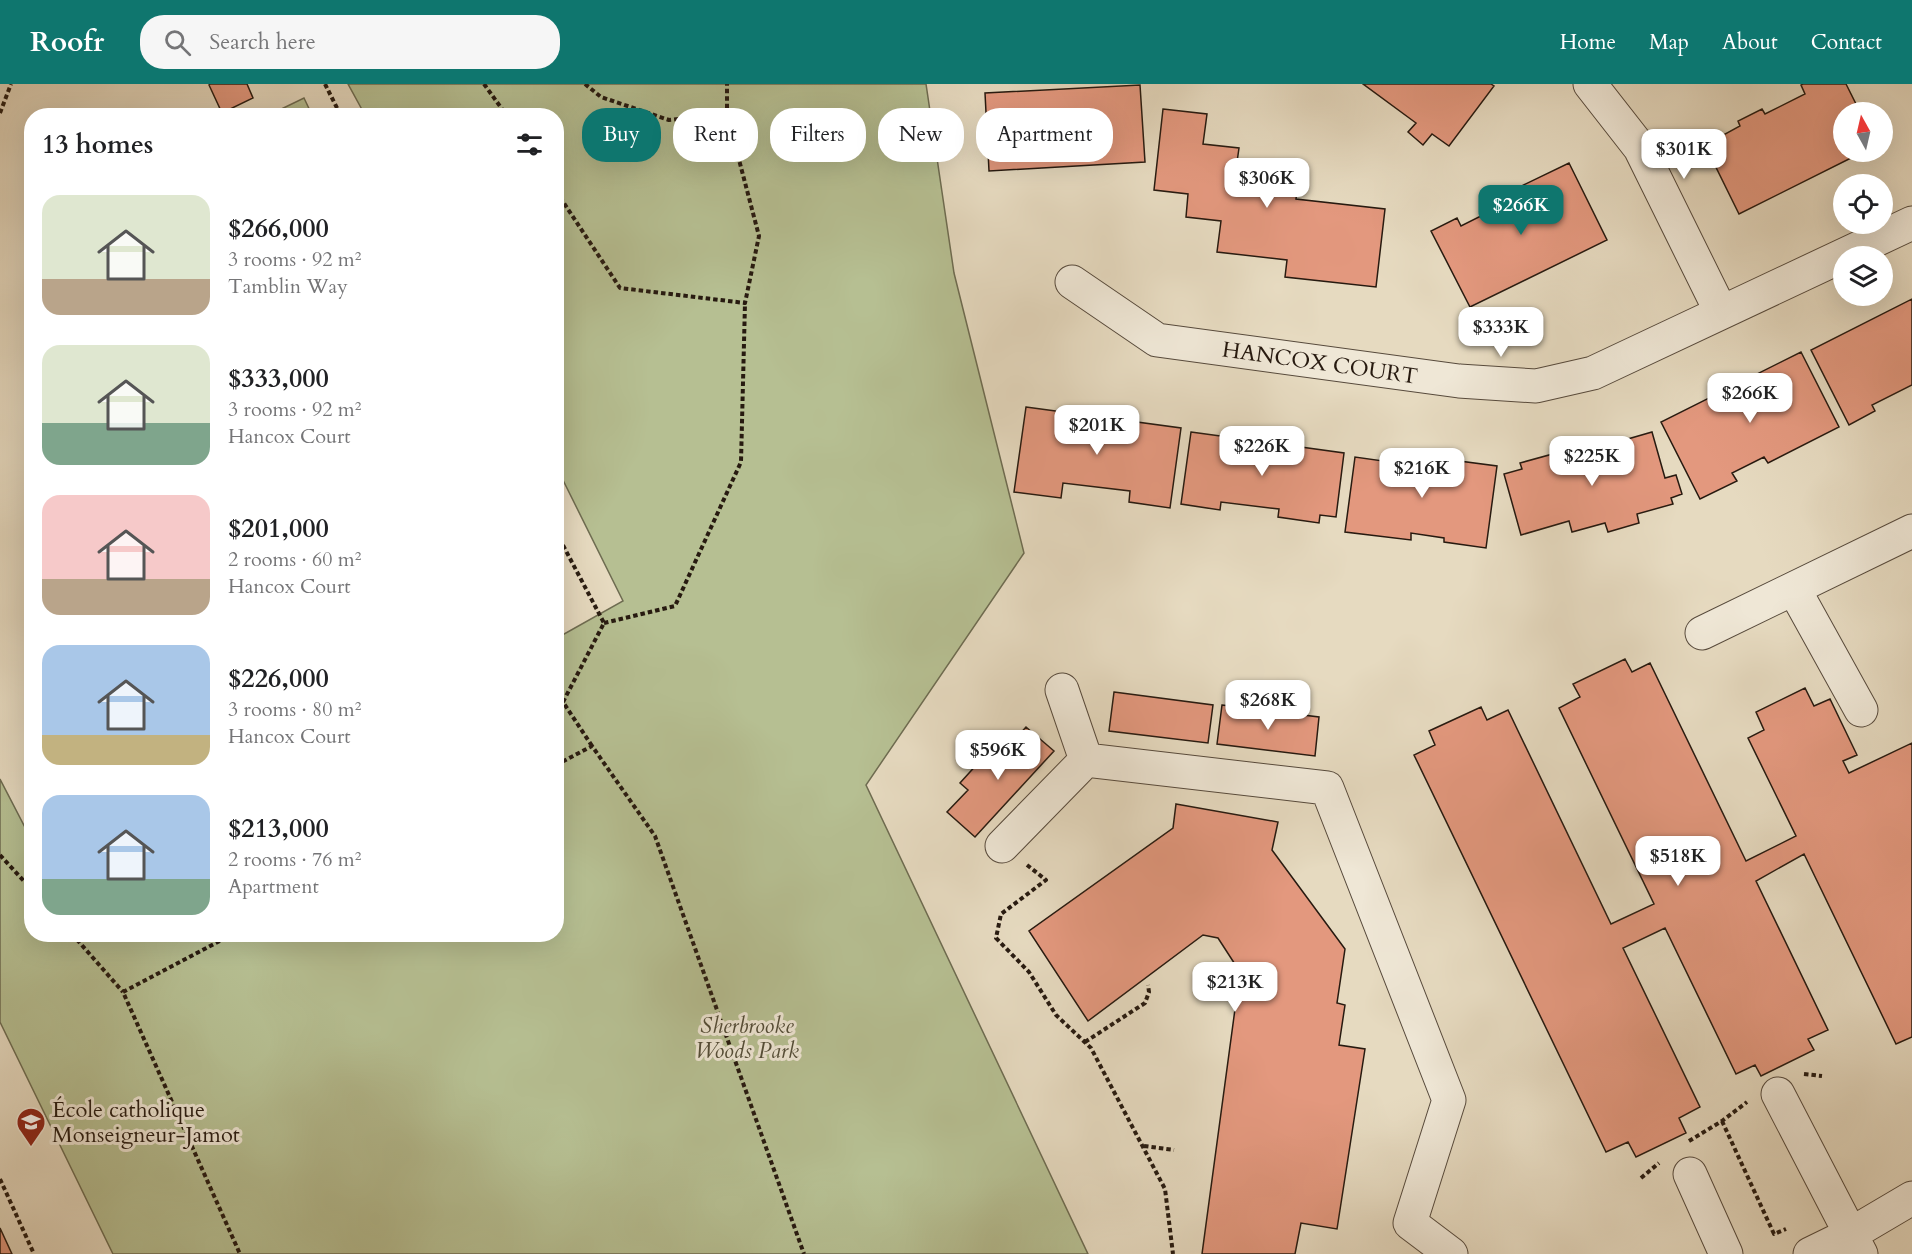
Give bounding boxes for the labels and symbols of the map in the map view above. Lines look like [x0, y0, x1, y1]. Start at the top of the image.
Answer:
north arrow [1833, 102, 1893, 162]
pin: $301K [1642, 129, 1726, 180]
pin: $306K [1225, 158, 1309, 209]
pin: $266K [1479, 185, 1563, 236]
pin: $333K [1459, 307, 1543, 358]
street label: HANCOX COURT [1220, 334, 1420, 392]
pin: $266K [1708, 373, 1792, 424]
pin: $201K [1055, 405, 1139, 456]
pin: $226K [1220, 426, 1304, 477]
pin: $225K [1550, 436, 1634, 487]
pin: $216K [1380, 448, 1464, 499]
pin: $268K [1226, 680, 1310, 731]
pin: $596K [956, 730, 1040, 781]
pin: $518K [1636, 836, 1720, 887]
pin: $213K [1193, 962, 1277, 1013]
park label: Sherbrooke Woods Park [695, 1011, 799, 1066]
place label: École catholique Monseigneur-Jamot [52, 1095, 240, 1150]
school or university icon: École catholique Monseigneur-Jamot [15, 1106, 47, 1148]

